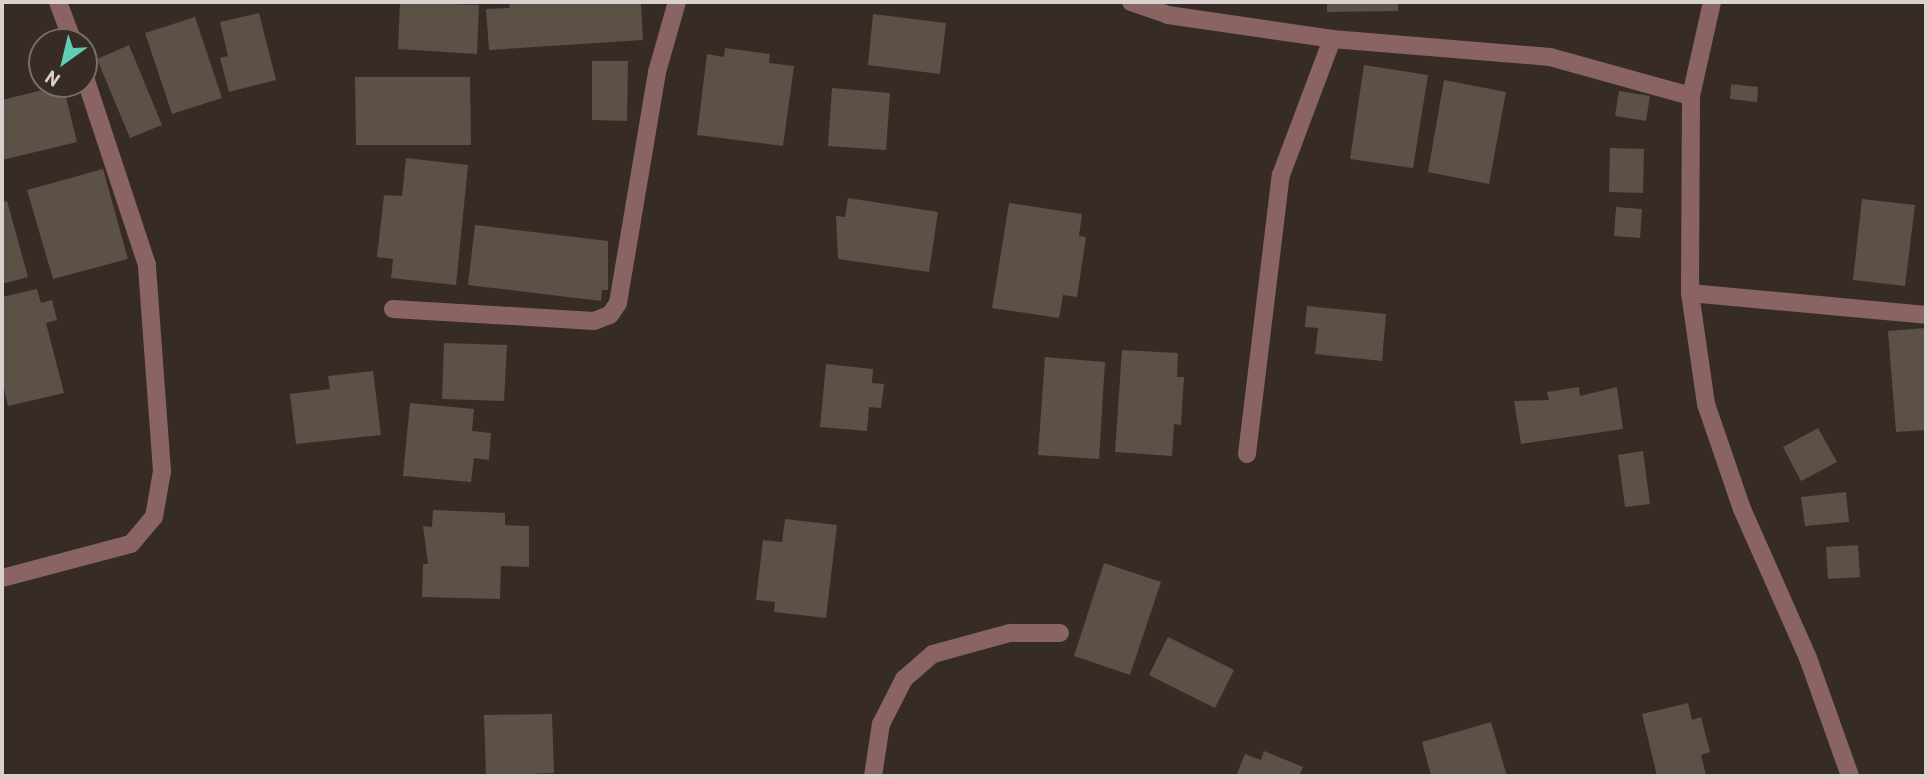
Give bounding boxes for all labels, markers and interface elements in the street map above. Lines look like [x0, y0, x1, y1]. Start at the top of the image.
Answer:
north arrow [28, 28, 98, 98]
text: N [40, 66, 64, 92]

